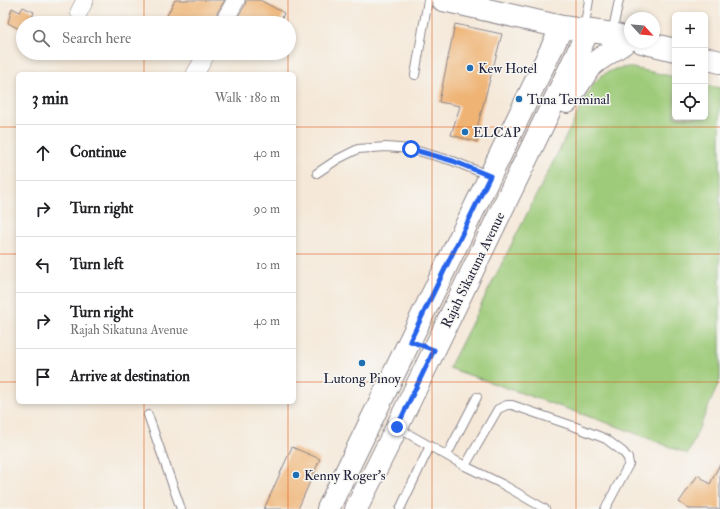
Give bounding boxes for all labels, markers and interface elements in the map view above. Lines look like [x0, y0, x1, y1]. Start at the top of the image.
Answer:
north arrow [624, 12, 660, 48]
map controls [672, 12, 708, 120]
button: + [672, 12, 708, 48]
search box [16, 16, 296, 60]
icon: search [30, 27, 52, 49]
text: Search here [62, 29, 131, 48]
button: − [672, 48, 708, 84]
place label: Kew Hotel [478, 60, 537, 77]
marker: Kew Hotel [465, 63, 475, 73]
button: locate [672, 84, 708, 120]
text: 3 min [32, 88, 69, 109]
text: Walk · 180 m [215, 90, 280, 106]
place label: Tuna Terminal [527, 91, 610, 108]
marker: Tuna Terminal [514, 94, 524, 104]
place label: ELCAP [473, 124, 521, 141]
marker: ELCAP [460, 127, 470, 137]
route start [402, 140, 420, 158]
icon: ahead [32, 142, 54, 164]
text: Continue [70, 143, 126, 162]
text: 40 m [254, 145, 280, 161]
icon: right [32, 198, 54, 220]
text: Turn right [70, 199, 133, 218]
text: 90 m [254, 201, 280, 217]
street label: Rajah Sikatuna Avenue [438, 209, 509, 331]
icon: left [32, 254, 54, 276]
text: Turn left [70, 255, 124, 274]
text: 10 m [256, 257, 280, 273]
text: Turn right [70, 303, 133, 322]
icon: right [32, 310, 54, 332]
text: 40 m [254, 313, 280, 329]
text: Rajah Sikatuna Avenue [70, 322, 188, 338]
marker: Lutong Pinoy [357, 358, 367, 368]
icon: arrive [32, 366, 54, 388]
text: Arrive at destination [70, 367, 190, 386]
place label: Lutong Pinoy [323, 370, 402, 388]
route end [388, 418, 406, 436]
place label: Kenny Roger's [304, 467, 386, 485]
marker: Kenny Roger's [291, 470, 301, 480]

